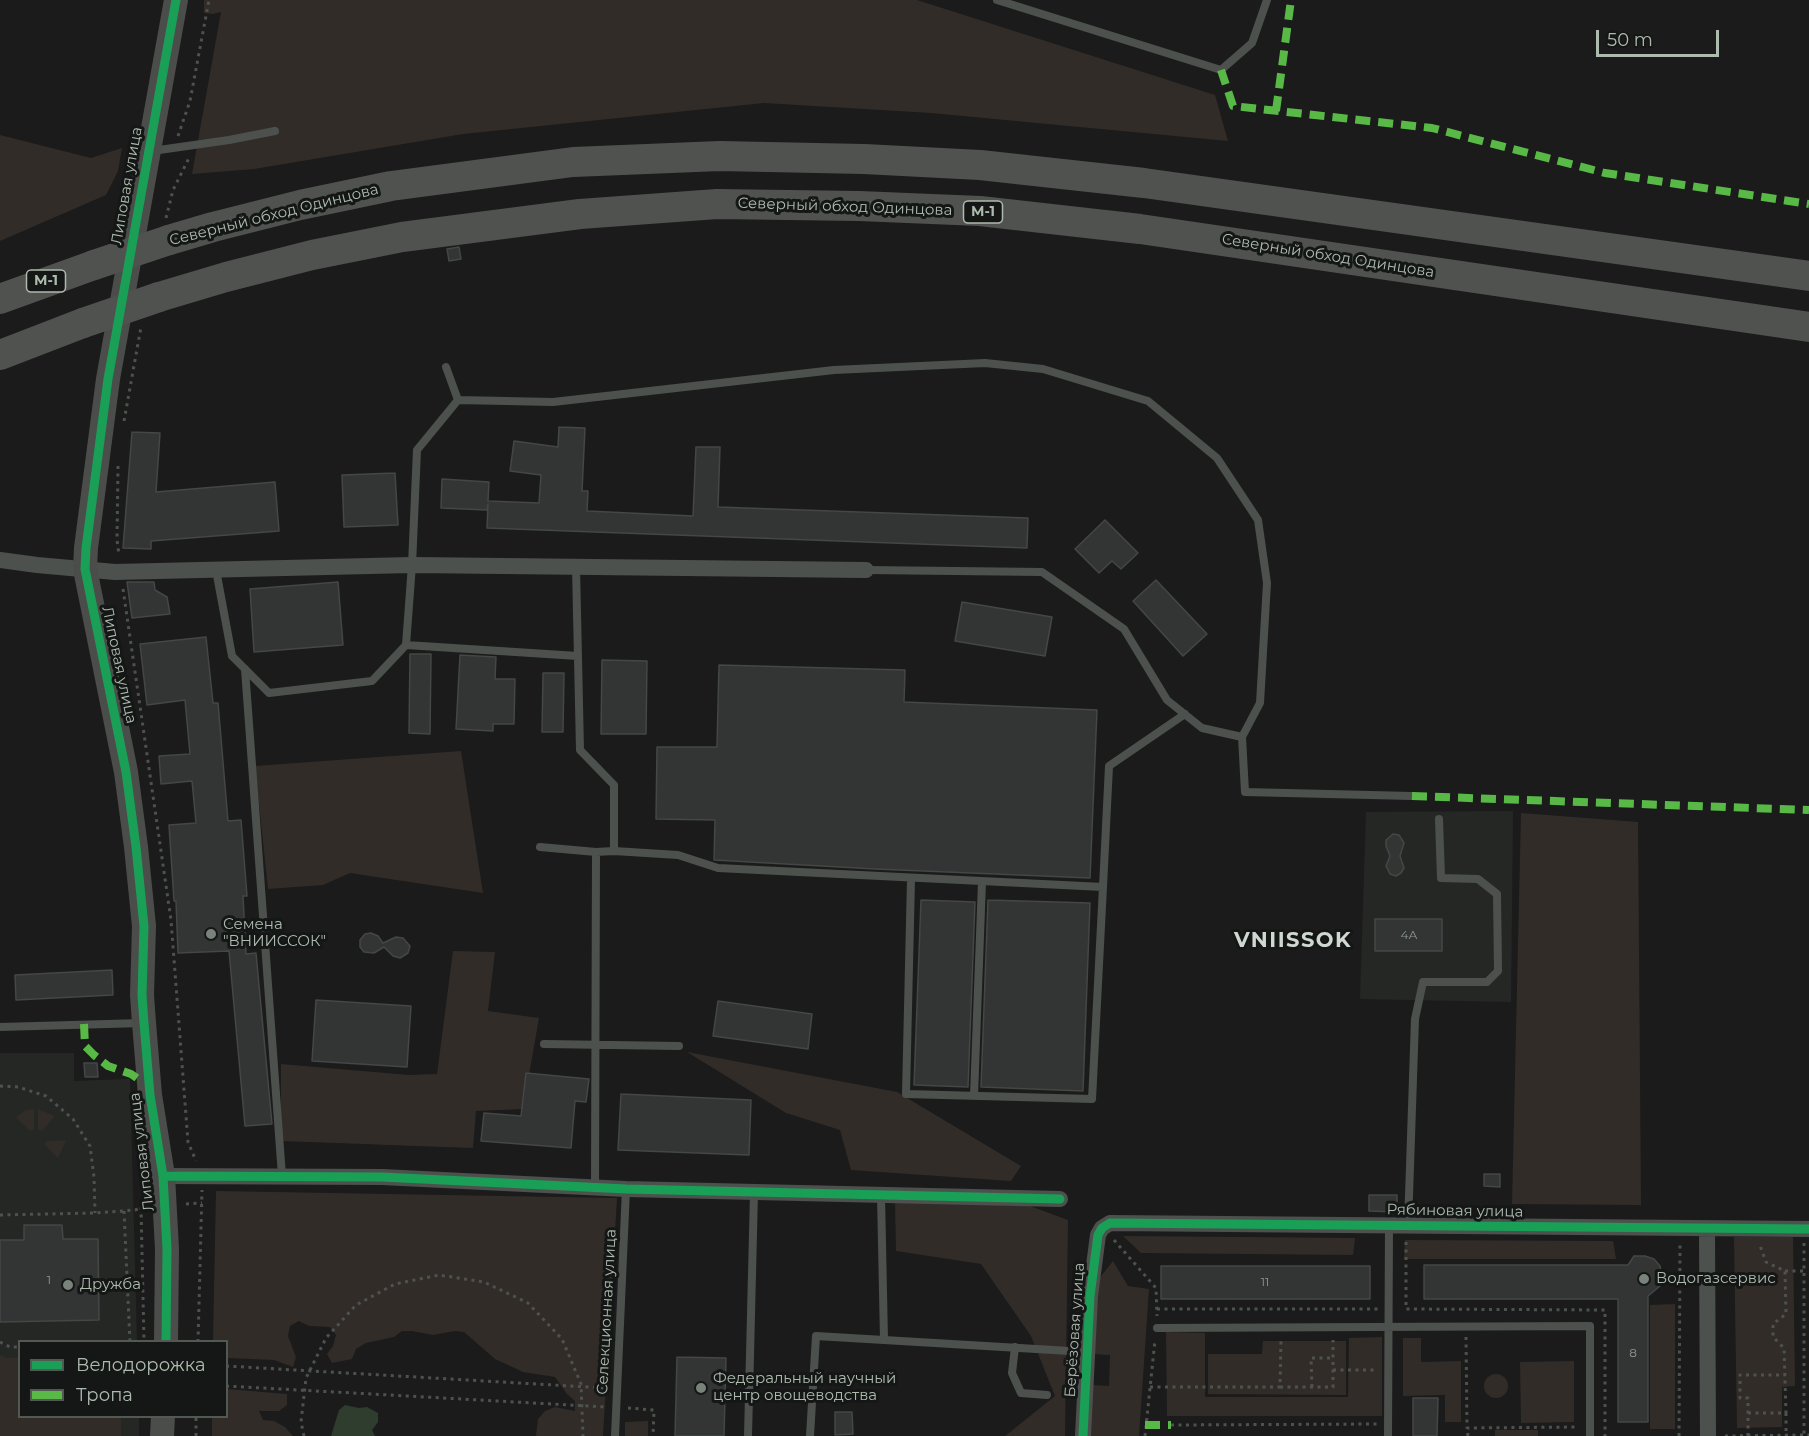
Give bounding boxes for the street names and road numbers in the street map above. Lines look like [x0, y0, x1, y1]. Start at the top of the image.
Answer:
street label: Липовая улица [108, 126, 146, 246]
street label: Северный обход Одинцова [168, 180, 380, 250]
street label: Северный обход Одинцова [737, 194, 953, 220]
road number: М-1 [964, 201, 1002, 223]
street label: Северный обход Одинцова [1220, 230, 1436, 282]
road number: М-1 [26, 270, 66, 292]
street label: Липовая улица [98, 605, 140, 725]
street label: Липовая улица [126, 1092, 158, 1212]
street label: Рябиновая улица [1386, 1201, 1524, 1221]
street label: Селекционная улица [594, 1229, 620, 1395]
street label: Берёзовая улица [1061, 1262, 1089, 1398]

